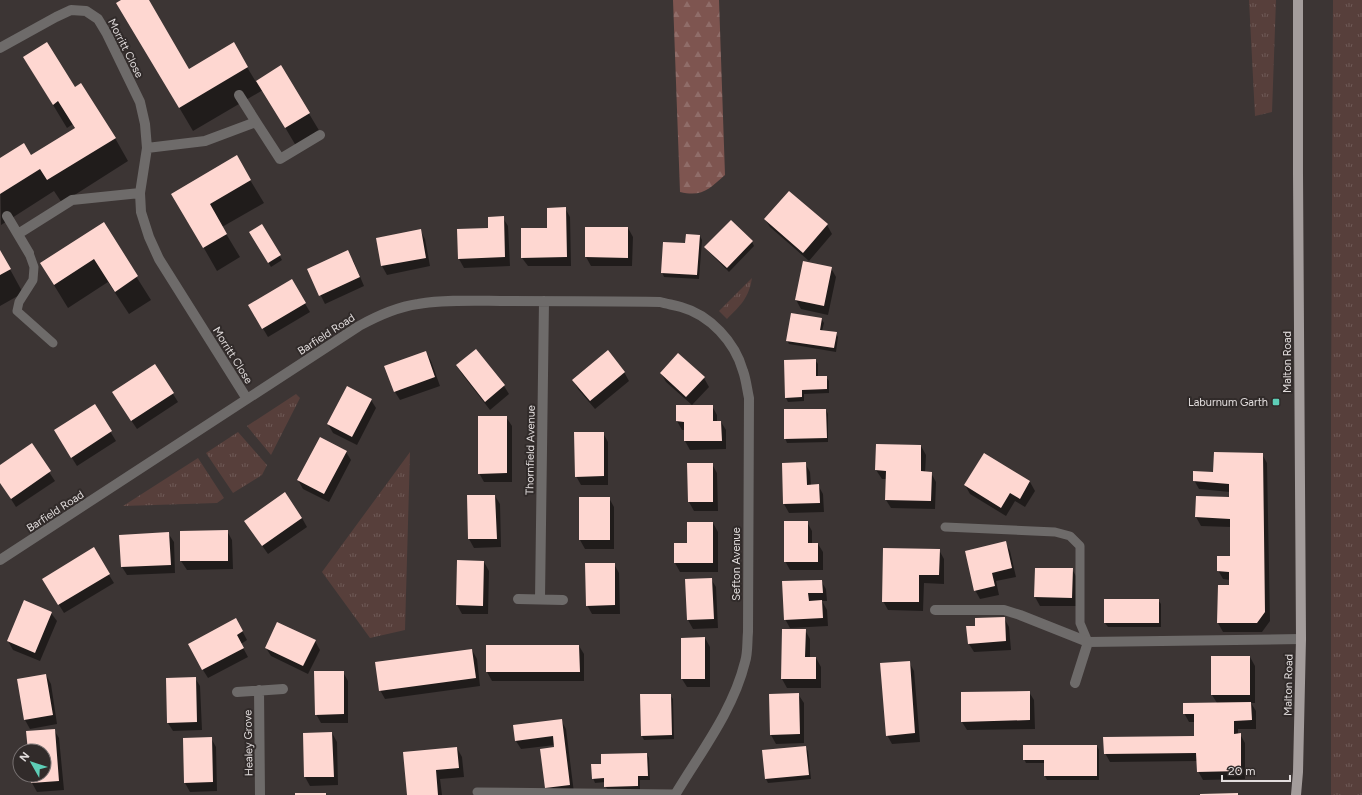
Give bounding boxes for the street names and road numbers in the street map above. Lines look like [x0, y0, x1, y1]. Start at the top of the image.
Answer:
street label: Morritt Close [105, 17, 146, 80]
street label: Barfield Road [295, 311, 357, 358]
street label: Morritt Close [210, 324, 255, 386]
street label: Malton Road [1281, 331, 1294, 393]
street label: Thornfield Avenue [523, 405, 538, 495]
street label: Barfield Road [24, 488, 86, 535]
street label: Sefton Avenue [730, 527, 743, 601]
street label: Malton Road [1281, 654, 1296, 716]
street label: Healey Grove [241, 710, 256, 776]

